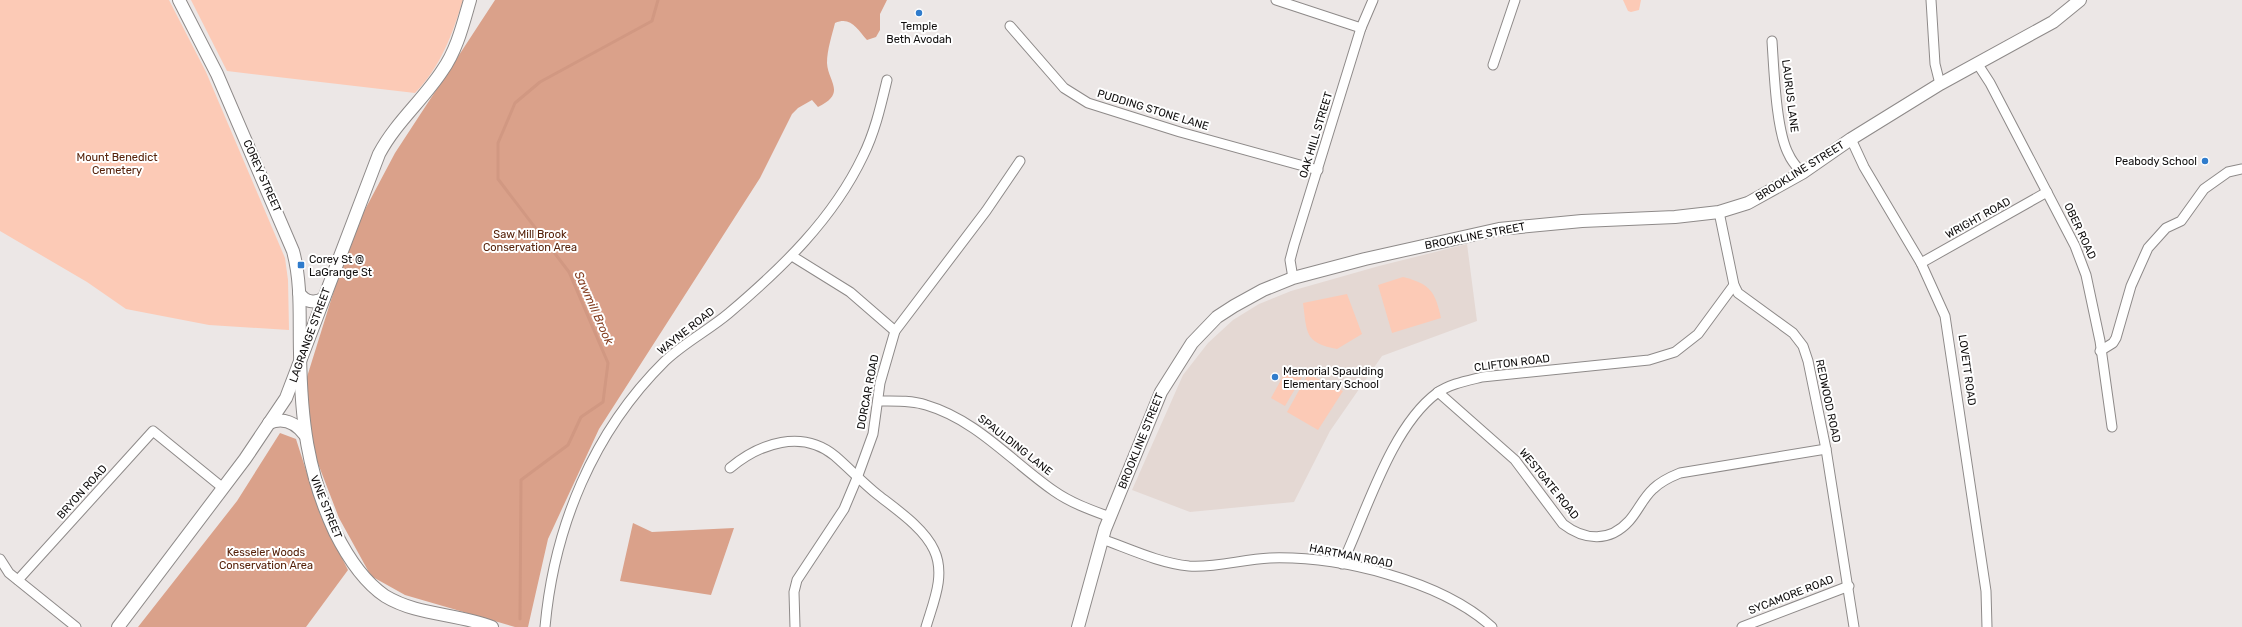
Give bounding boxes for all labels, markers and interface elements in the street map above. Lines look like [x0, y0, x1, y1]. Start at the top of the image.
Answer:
marker: Temple Beth Avodah [914, 8, 924, 18]
place label: Temple Beth Avodah [886, 20, 952, 46]
street label: LAURUS LANE [1779, 59, 1801, 134]
street label: PUDDING STONE LANE [1096, 87, 1211, 133]
street label: OAK HILL STREET [1297, 90, 1335, 180]
street label: COREY STREET [240, 138, 284, 215]
street label: BROOKLINE STREET [1753, 138, 1847, 204]
park label: Mount Benedict Cemetery [76, 151, 158, 177]
place label: Peabody School [2115, 155, 2197, 168]
marker: Peabody School [2200, 156, 2210, 166]
street label: WRIGHT ROAD [1943, 195, 2013, 241]
street label: OBER ROAD [2061, 201, 2099, 261]
street label: BROOKLINE STREET [1424, 220, 1527, 252]
park label: Saw Mill Brook Conservation Area [483, 228, 577, 254]
place label: Corey St @ LaGrange St [309, 253, 373, 279]
marker: Corey St @ LaGrange St [296, 260, 306, 270]
water label: Sawmill Brook [572, 269, 617, 348]
street label: LAGRANGE STREET [287, 285, 333, 384]
street label: WAYNE ROAD [655, 305, 717, 357]
street label: LOVETT ROAD [1956, 334, 1978, 406]
street label: CLIFTON ROAD [1473, 352, 1551, 374]
street label: DORCAR ROAD [854, 353, 882, 431]
street label: REDWOOD ROAD [1813, 358, 1843, 444]
place label: Memorial Spaulding Elementary School [1283, 365, 1383, 391]
marker: Memorial Spaulding Elementary School [1270, 372, 1280, 382]
street label: BROOKLINE STREET [1116, 391, 1166, 491]
street label: SPAULDING LANE [975, 412, 1055, 478]
street label: WESTGATE ROAD [1516, 446, 1582, 522]
street label: BRYON ROAD [54, 462, 110, 522]
street label: VINE STREET [307, 473, 345, 541]
street label: HARTMAN ROAD [1308, 542, 1394, 570]
park label: Kesseler Woods Conservation Area [219, 546, 313, 572]
street label: SYCAMORE ROAD [1747, 573, 1835, 617]

